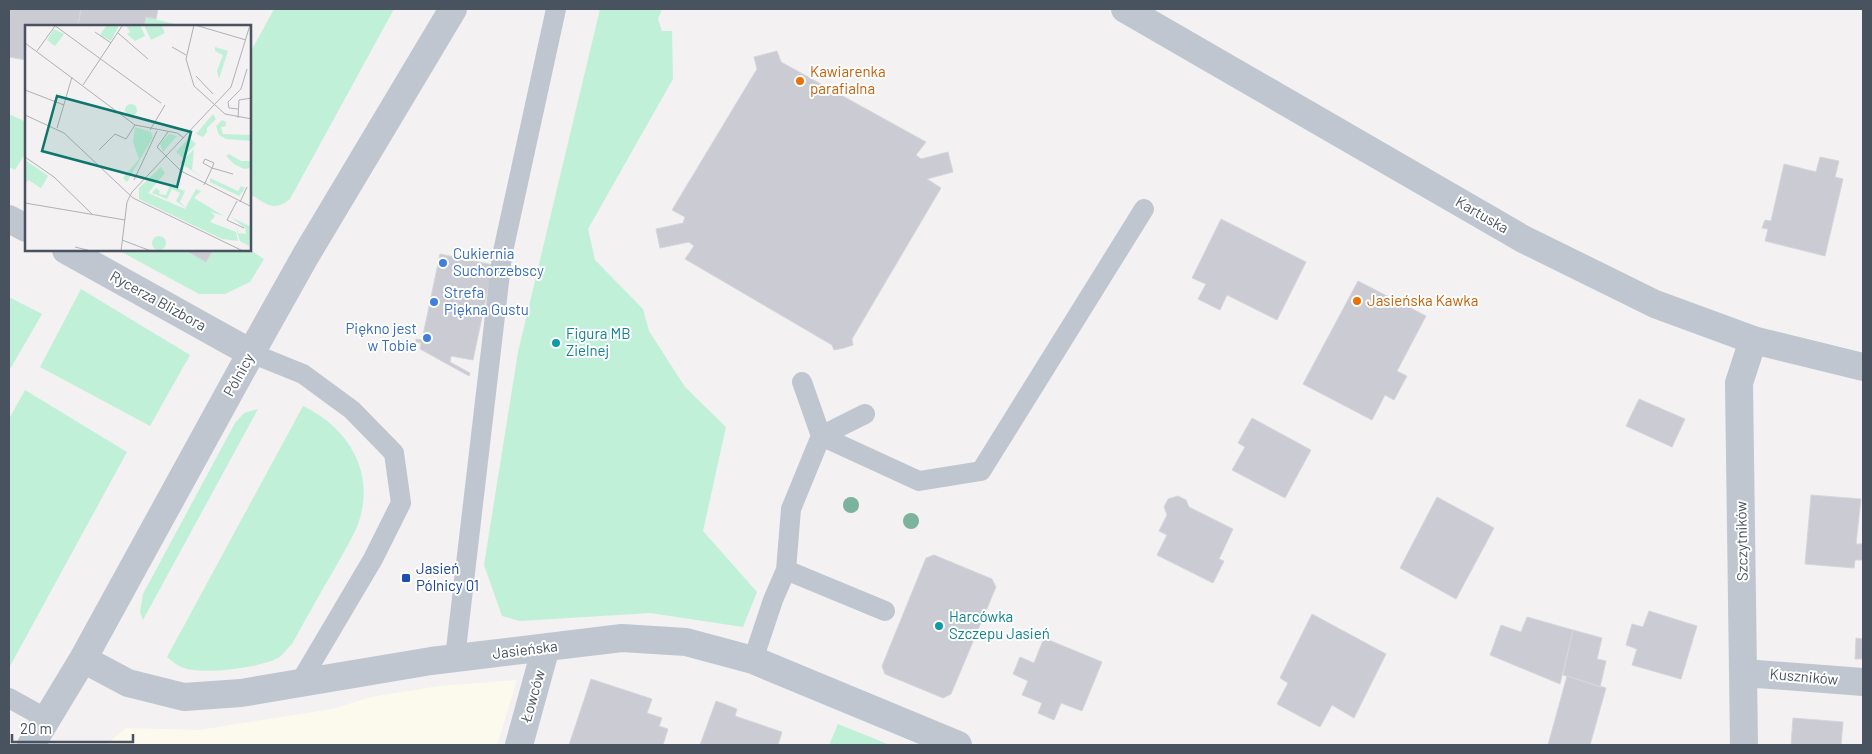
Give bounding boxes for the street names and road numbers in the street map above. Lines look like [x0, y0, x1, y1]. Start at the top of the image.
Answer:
street label: Kartuska [1453, 192, 1512, 236]
street label: Rycerza Blizbora [107, 266, 210, 334]
street label: Pólnicy [219, 350, 257, 399]
street label: Szczytników [1731, 501, 1751, 581]
street label: Jasieńska [491, 636, 559, 662]
street label: Kuszników [1769, 664, 1839, 688]
street label: Łowców [516, 667, 548, 725]

